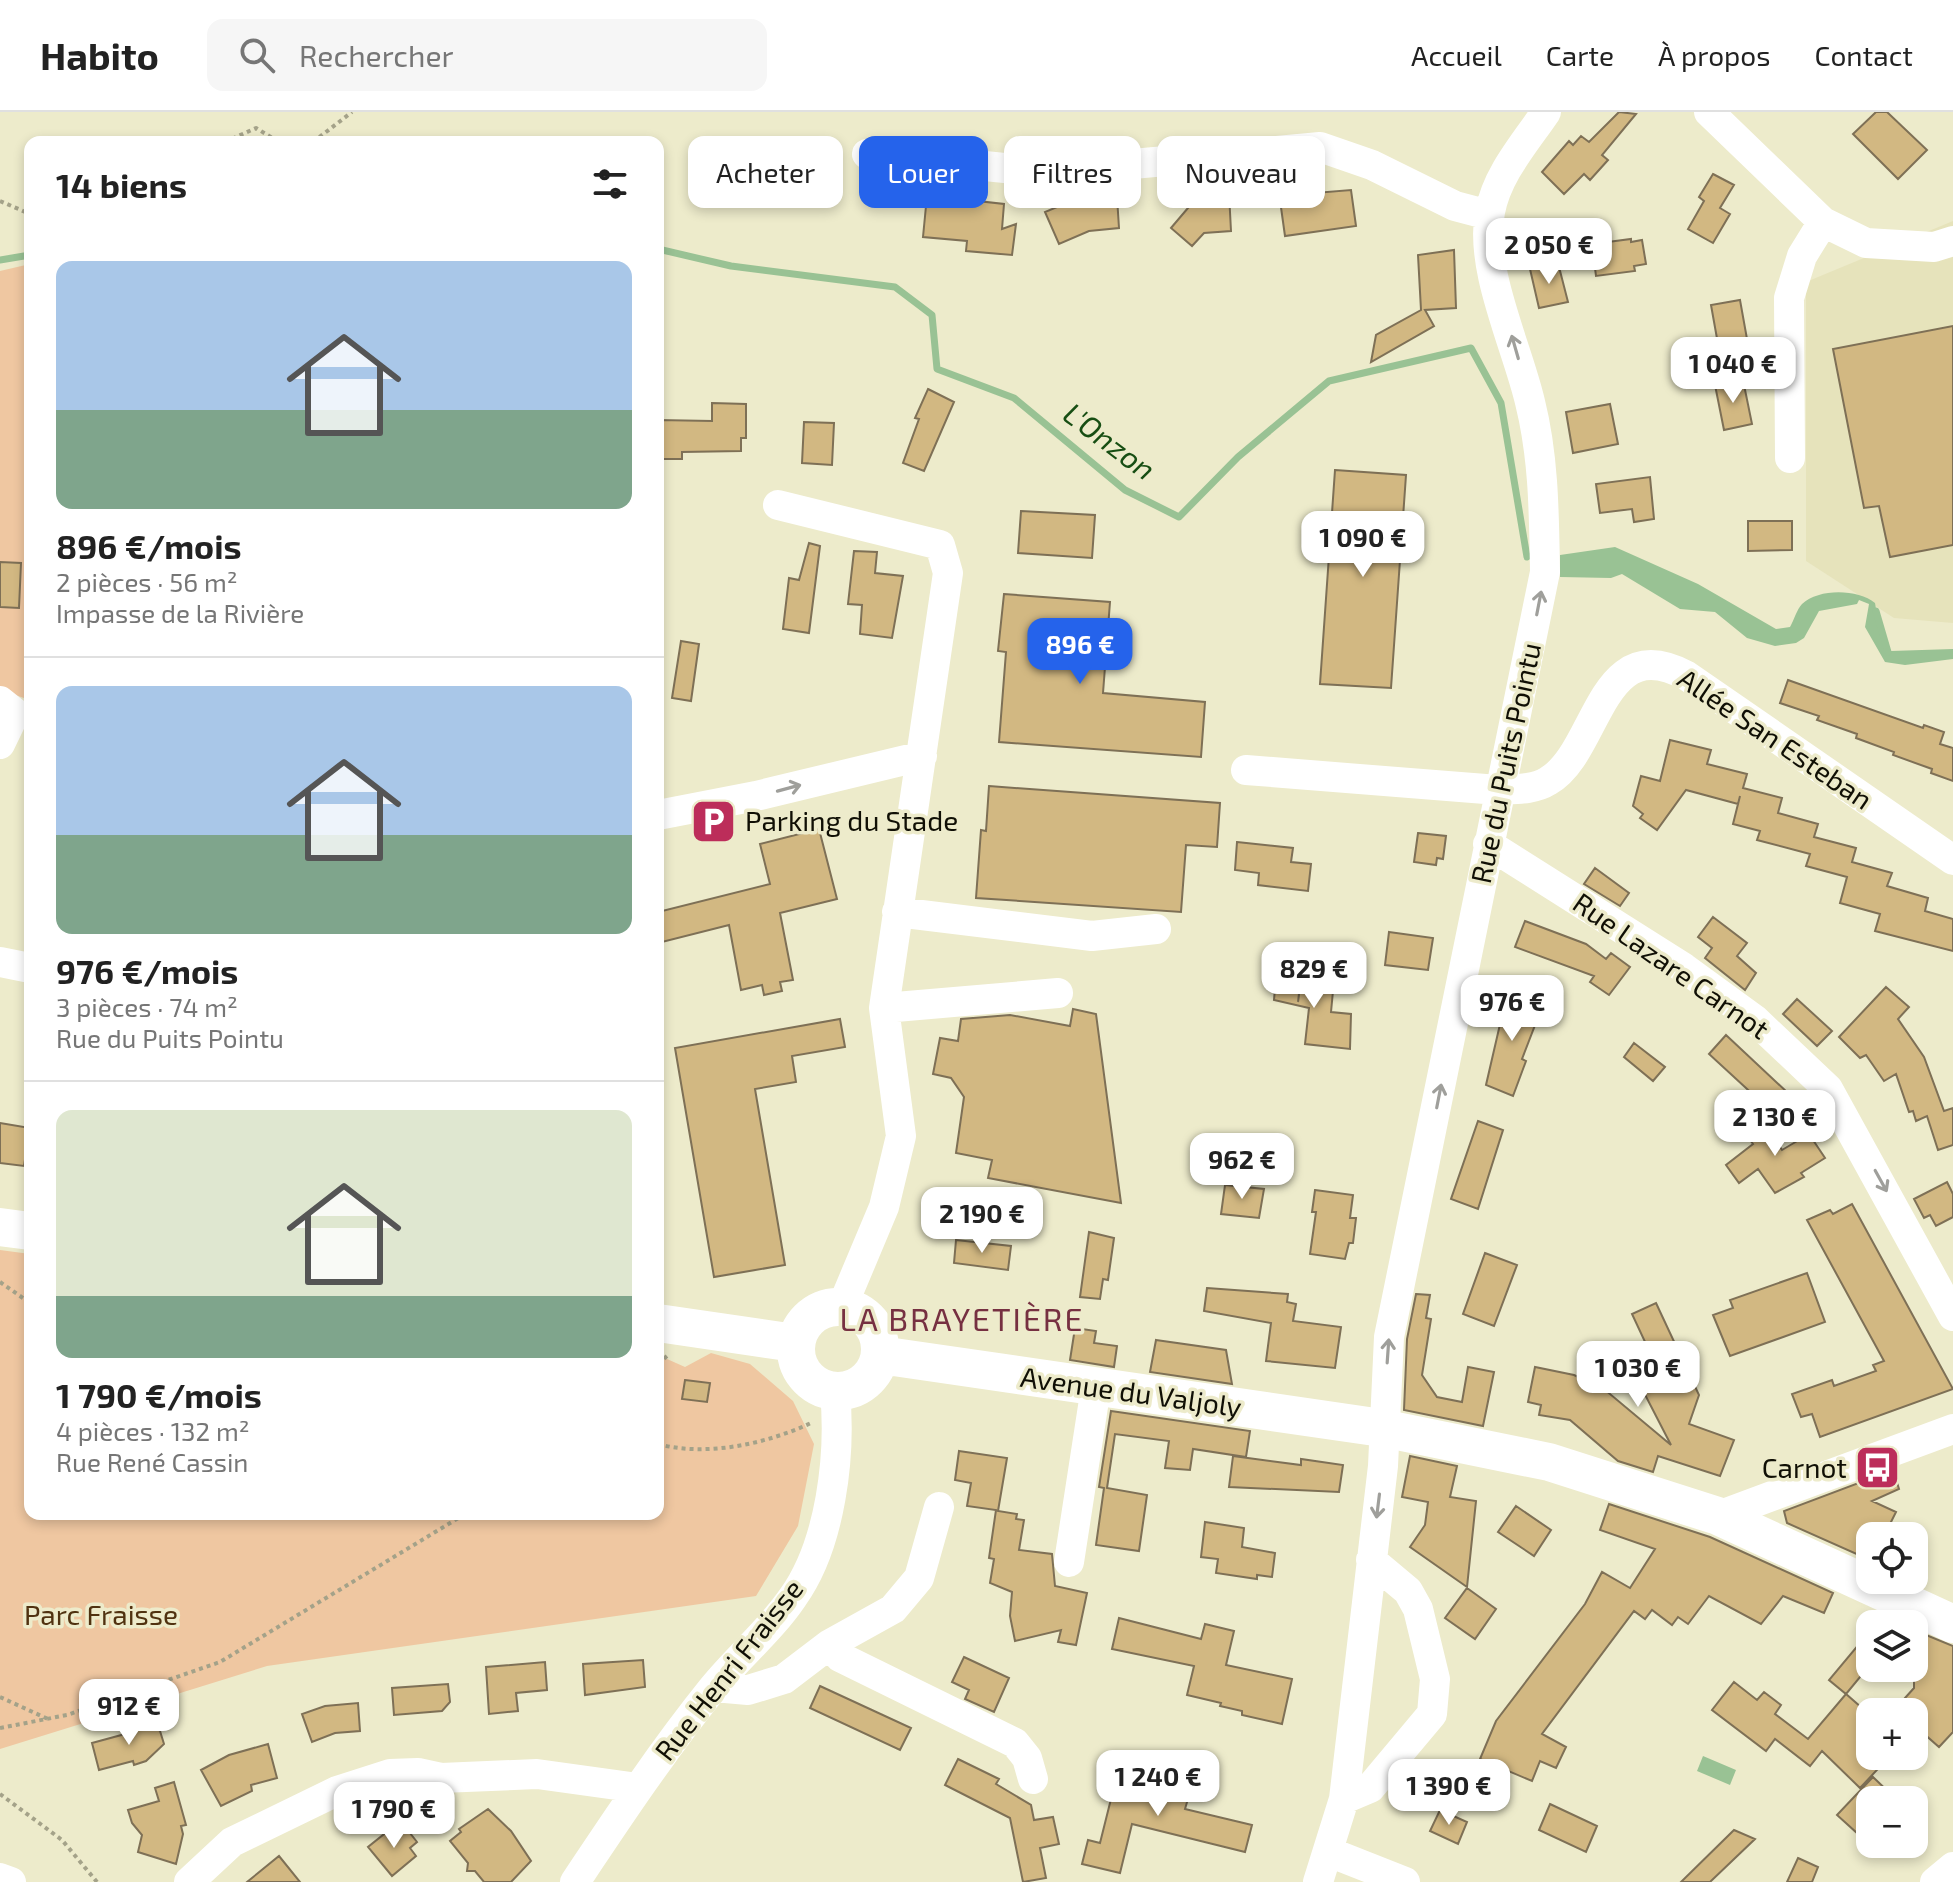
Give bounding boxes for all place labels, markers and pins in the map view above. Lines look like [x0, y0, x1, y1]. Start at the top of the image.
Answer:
pin: 2 050 € [1475, 218, 1623, 286]
pin: 1 040 € [1659, 337, 1807, 405]
pin: 1 090 € [1289, 511, 1437, 579]
pin: 896 € [1024, 618, 1136, 686]
parking icon: Parking du Stade [690, 797, 738, 845]
place label: Parking du Stade [745, 803, 958, 837]
pin: 829 € [1258, 942, 1370, 1010]
pin: 976 € [1456, 975, 1568, 1043]
pin: 2 130 € [1701, 1090, 1849, 1158]
pin: 962 € [1186, 1133, 1298, 1201]
pin: 2 190 € [908, 1187, 1056, 1255]
pin: 1 030 € [1564, 1341, 1712, 1409]
bus stop icon: Carnot [1854, 1444, 1902, 1492]
place label: Carnot [1762, 1450, 1847, 1484]
pin: 912 € [73, 1679, 185, 1747]
pin: 1 240 € [1084, 1750, 1232, 1818]
pin: 1 390 € [1375, 1759, 1523, 1827]
pin: 1 790 € [320, 1782, 468, 1850]

